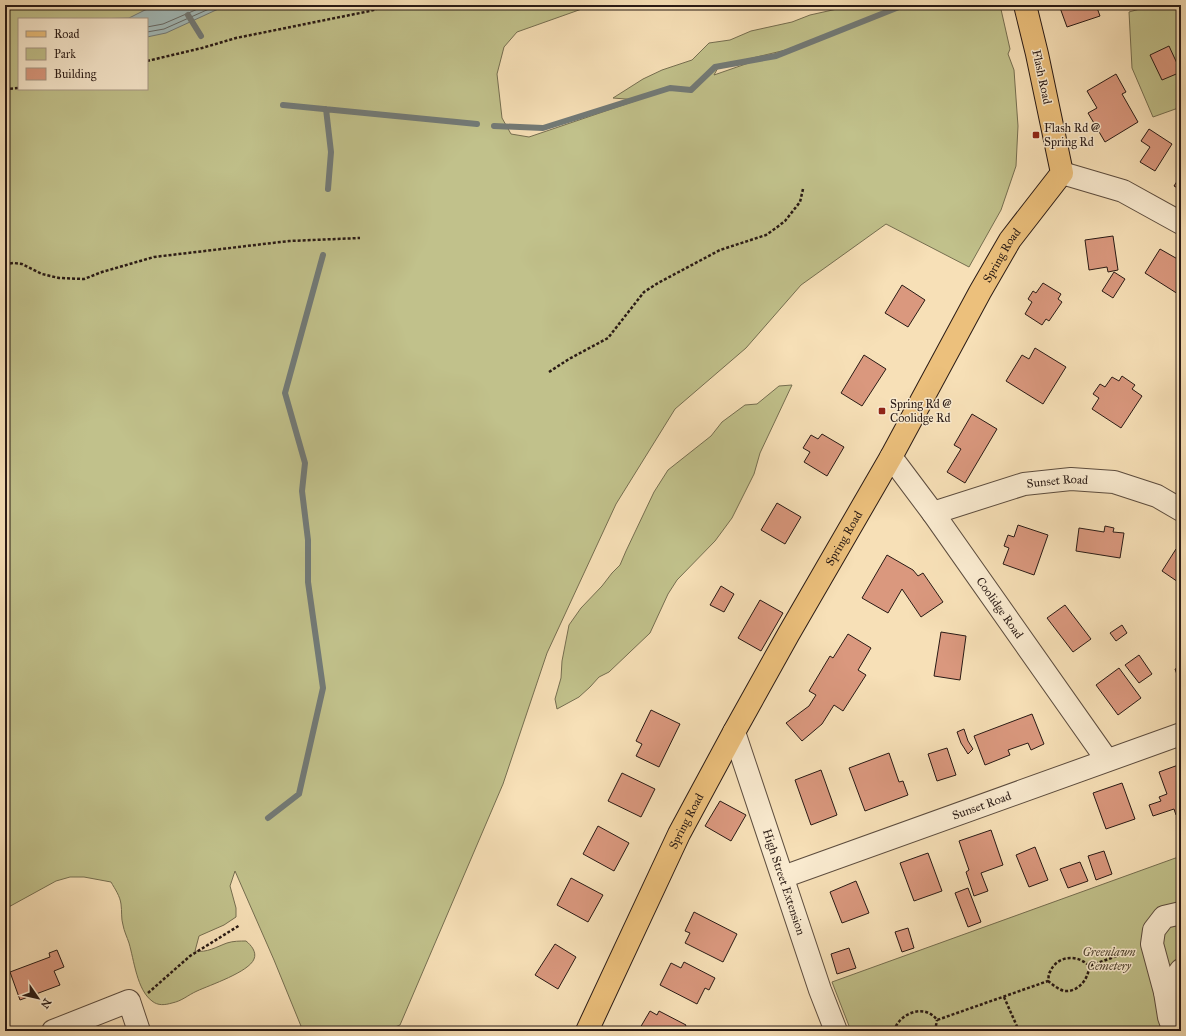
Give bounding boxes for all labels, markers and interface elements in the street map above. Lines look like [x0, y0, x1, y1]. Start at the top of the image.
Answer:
legend [18, 18, 148, 90]
text: Road [54, 27, 80, 41]
text: Park [54, 47, 76, 61]
street label: Flash Road [1029, 48, 1055, 106]
text: Building [54, 67, 97, 82]
place label: Flash Rd @ Spring Rd [1044, 121, 1100, 150]
marker: Flash Rd @ Spring Rd [1031, 130, 1041, 140]
street label: Spring Road [980, 225, 1024, 285]
place label: Spring Rd @ Coolidge Rd [890, 397, 952, 426]
marker: Spring Rd @ Coolidge Rd [877, 406, 887, 416]
street label: Sunset Road [1026, 472, 1088, 491]
street label: Spring Road [823, 508, 865, 568]
street label: Coolidge Road [973, 574, 1026, 641]
street label: Sunset Road [950, 789, 1013, 823]
street label: Spring Road [666, 791, 707, 851]
street label: High Street Extension [760, 827, 808, 937]
park label: Greenlawn Cemetery [1083, 945, 1136, 973]
north arrow [18, 978, 58, 1018]
text: N [38, 996, 54, 1011]

